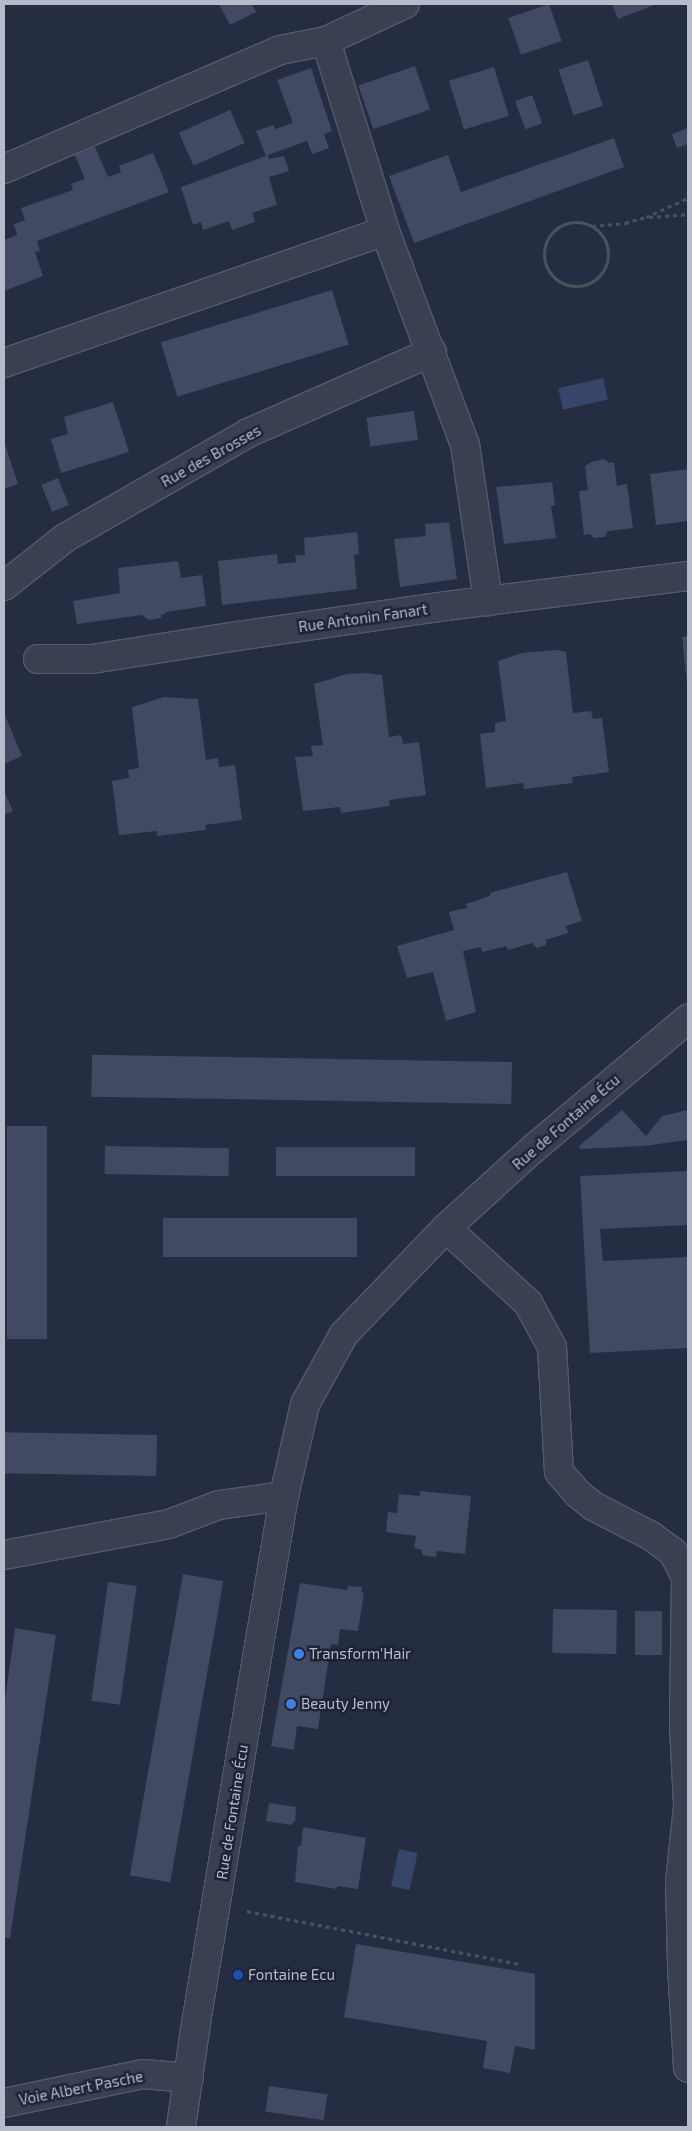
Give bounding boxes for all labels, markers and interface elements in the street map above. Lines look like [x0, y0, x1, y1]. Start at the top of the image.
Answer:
street label: Rue des Brosses [158, 421, 264, 491]
street label: Rue Antonin Fanart [297, 600, 429, 636]
street label: Rue de Fontaine Écu [509, 1070, 623, 1174]
place label: Transform'Hair [309, 1645, 411, 1663]
marker: Transform'Hair [293, 1648, 305, 1660]
place label: Beauty Jenny [301, 1695, 391, 1713]
marker: Beauty Jenny [285, 1698, 297, 1710]
street label: Rue de Fontaine Écu [212, 1743, 252, 1881]
place label: Fontaine Ecu [248, 1966, 335, 1984]
marker: Fontaine Ecu [232, 1969, 244, 1981]
street label: Voie Albert Pasche [17, 2067, 145, 2109]

